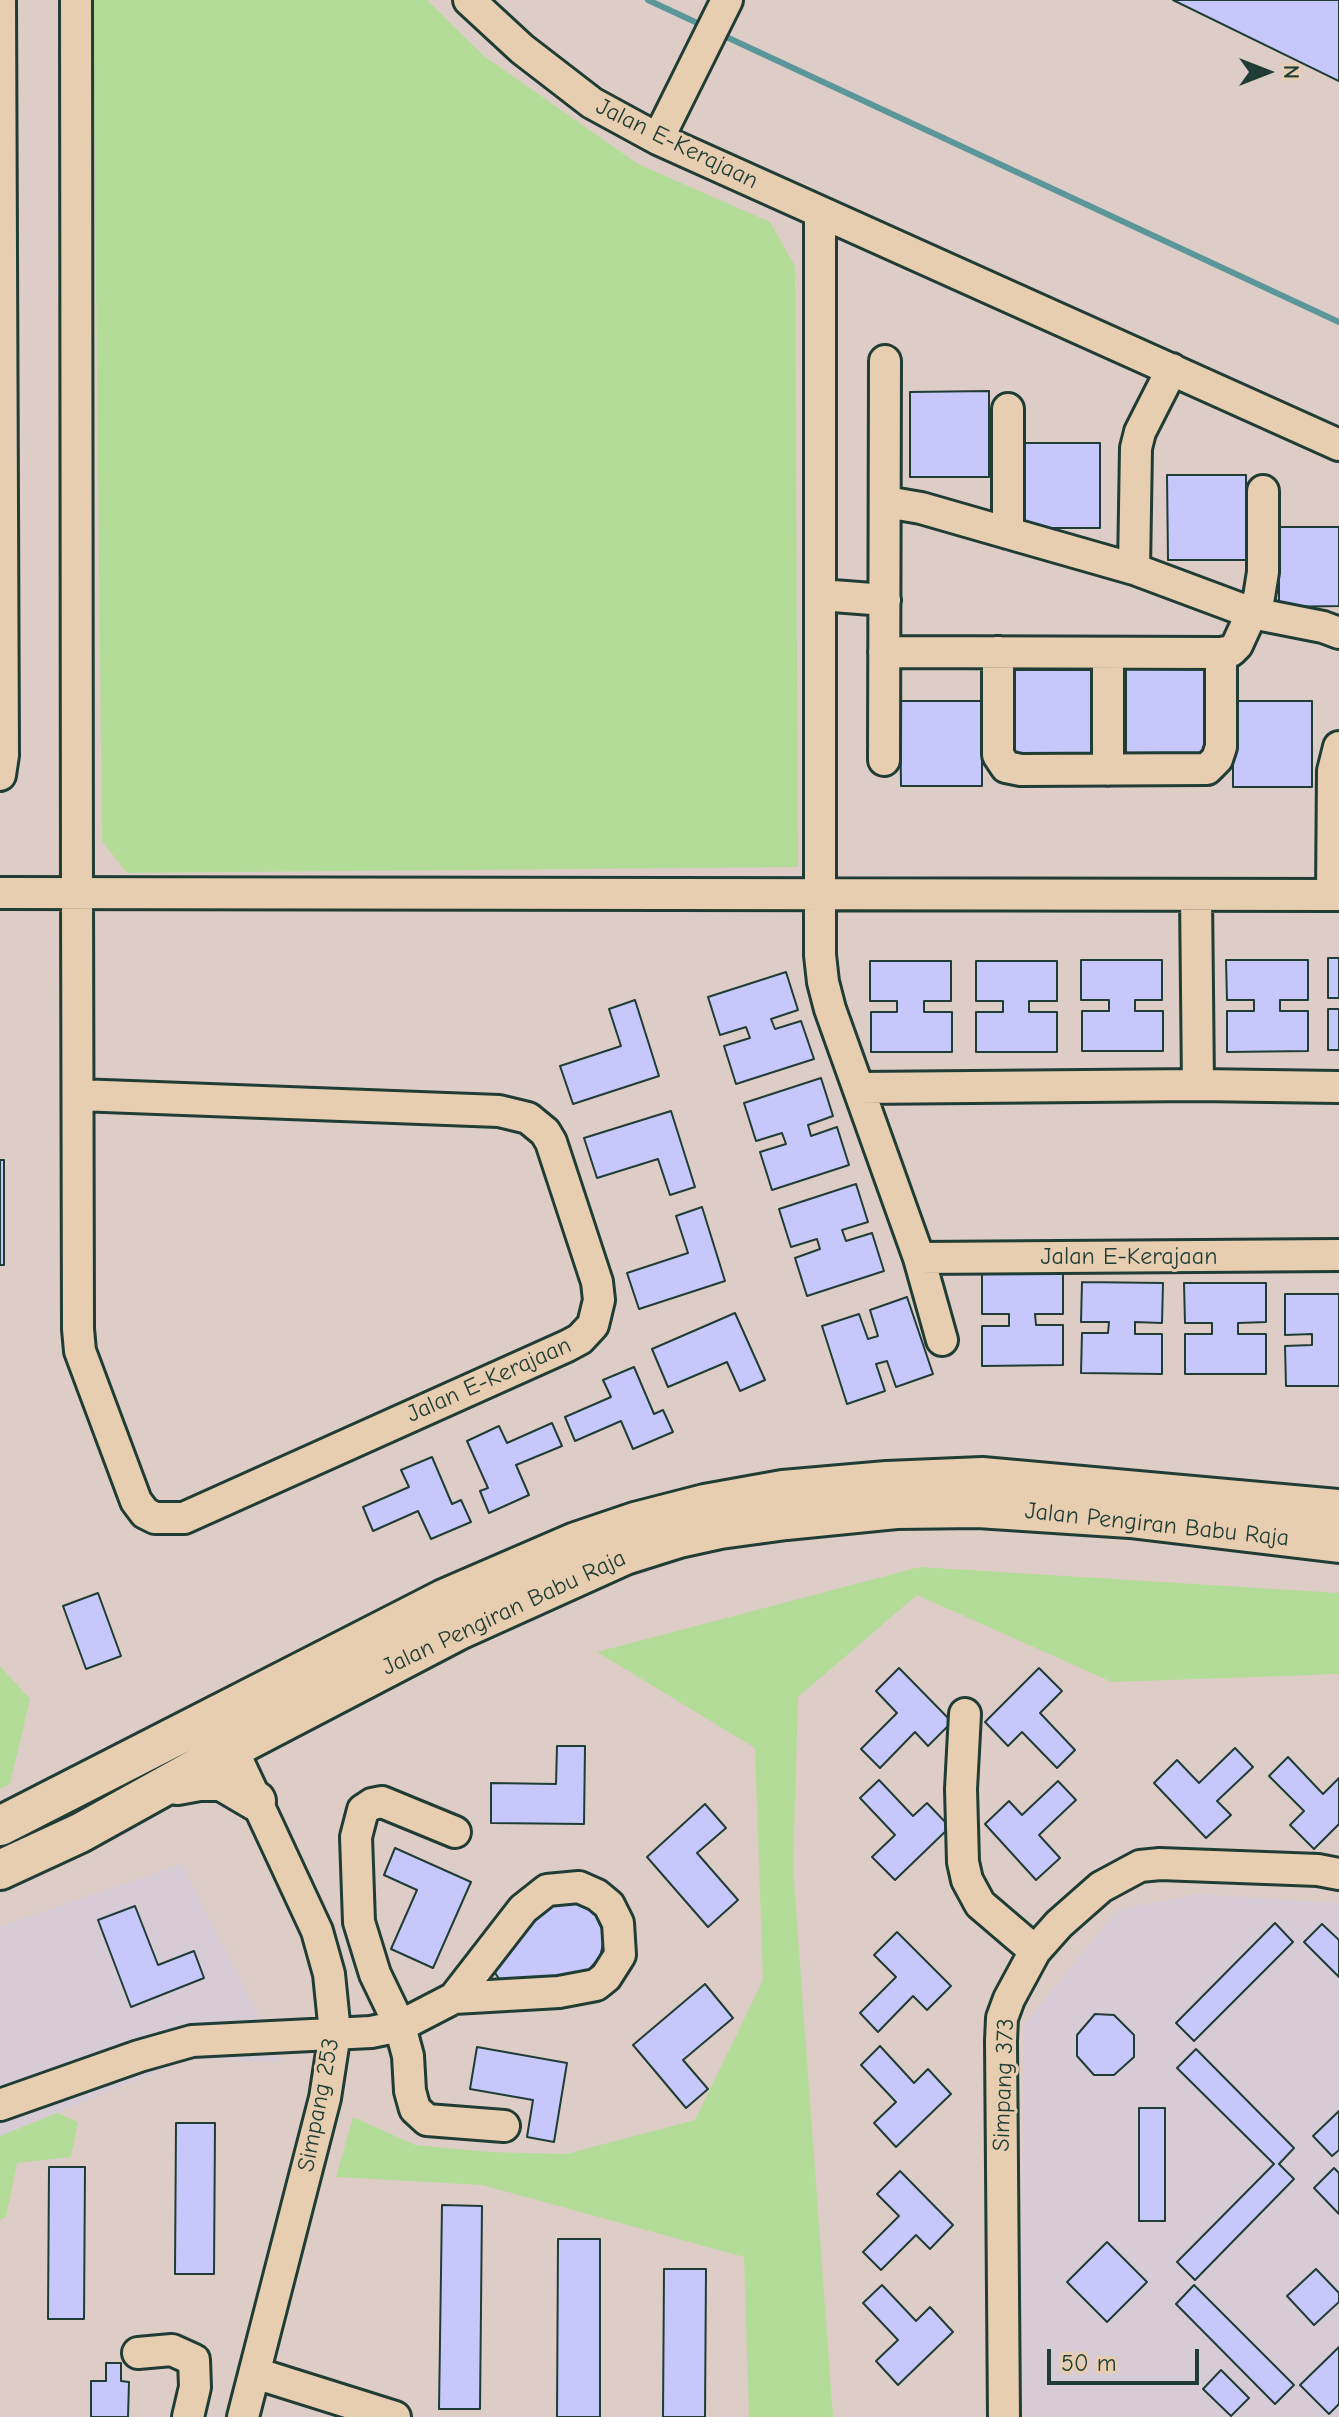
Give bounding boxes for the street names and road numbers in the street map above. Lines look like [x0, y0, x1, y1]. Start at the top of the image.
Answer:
street label: Jalan E-Kerajaan [591, 92, 763, 196]
street label: Jalan E-Kerajaan [1041, 1243, 1217, 1271]
street label: Jalan E-Kerajaan [402, 1331, 576, 1429]
street label: Jalan Pengiran Babu Raja [1023, 1497, 1291, 1553]
street label: Jalan Pengiran Babu Raja [377, 1544, 631, 1682]
street label: Simpang 373 [987, 2018, 1021, 2152]
street label: Simpang 253 [292, 2036, 346, 2174]

